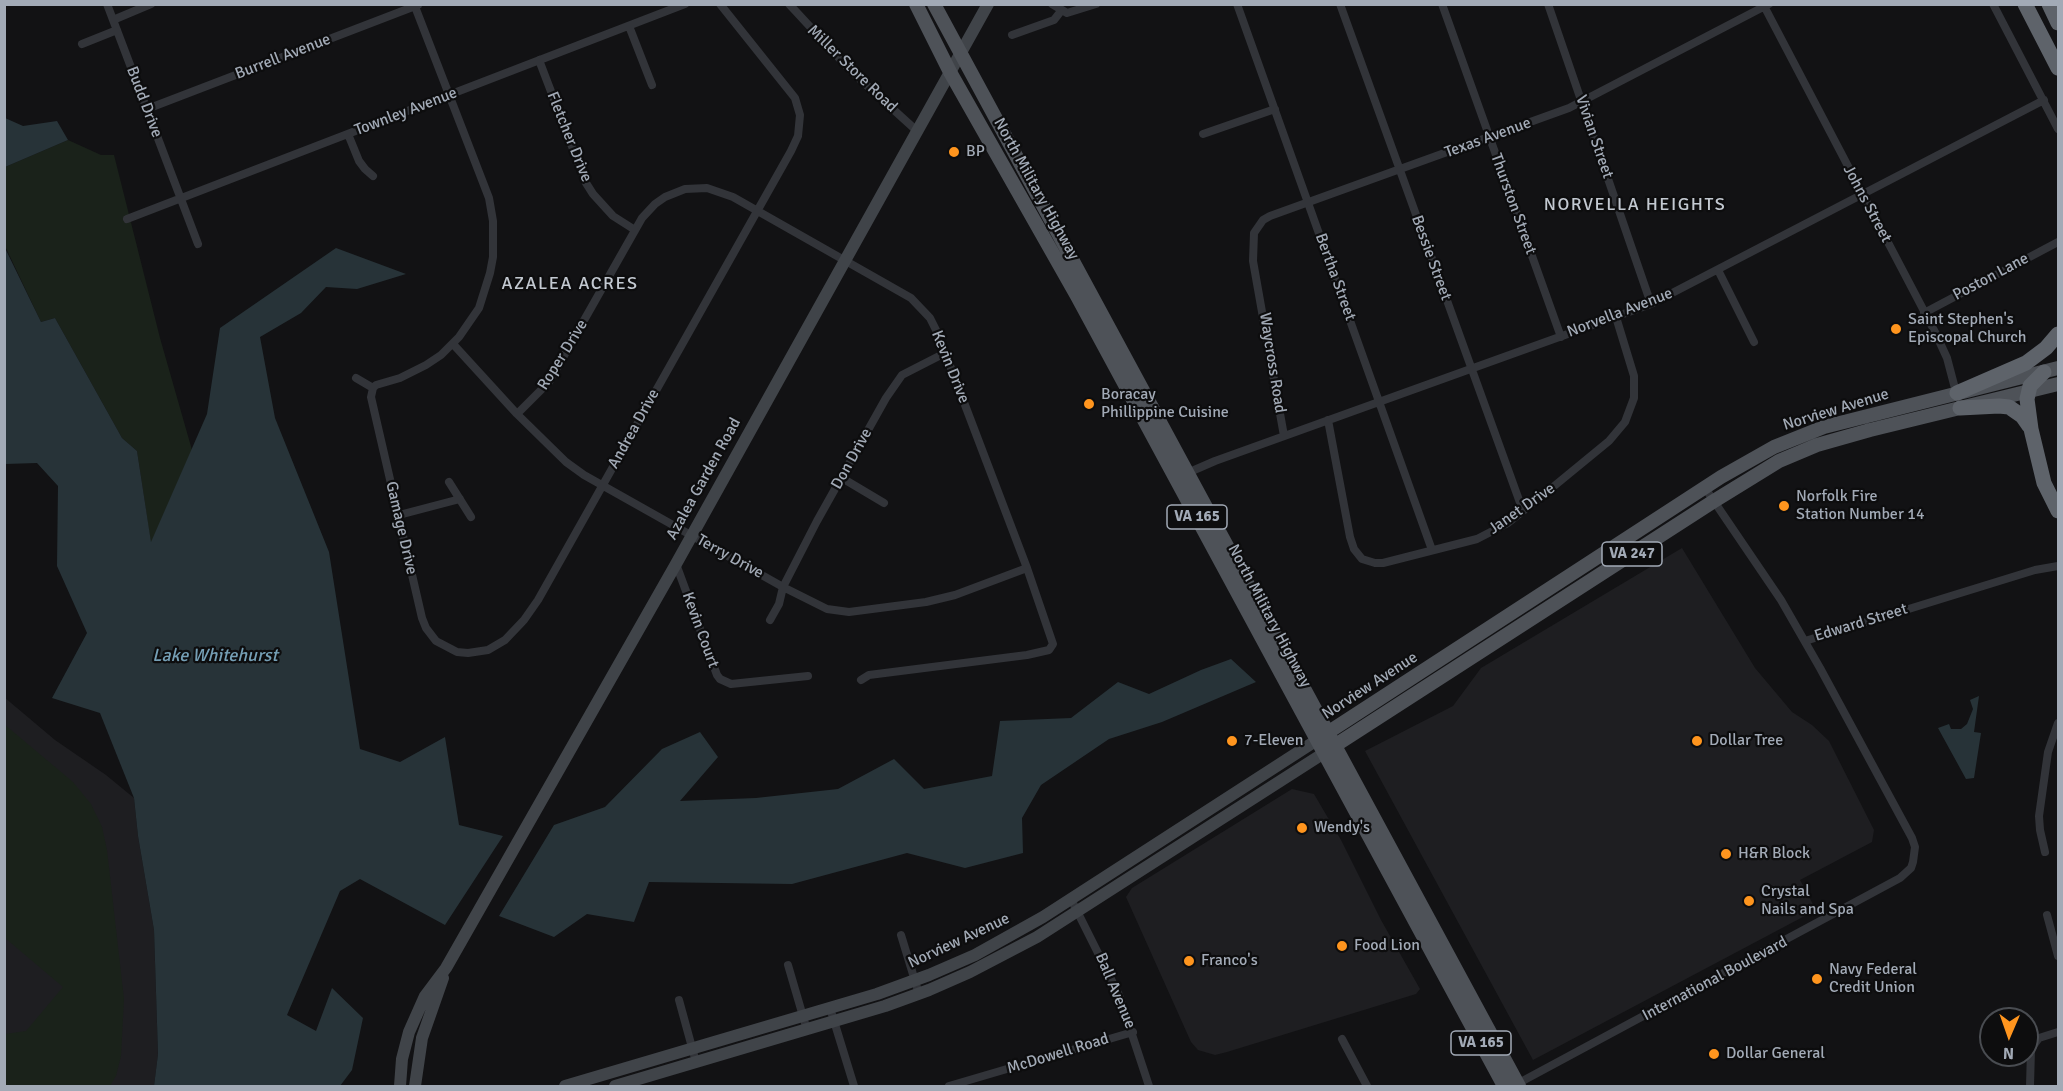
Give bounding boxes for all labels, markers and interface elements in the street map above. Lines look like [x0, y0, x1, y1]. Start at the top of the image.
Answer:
street label: Miller Store Road [803, 21, 901, 117]
street label: Burrell Avenue [233, 30, 333, 84]
street label: Budd Drive [122, 64, 166, 140]
street label: Townley Avenue [352, 84, 460, 140]
street label: Fletcher Drive [542, 89, 596, 185]
street label: Vivian Street [1571, 93, 1617, 181]
street label: Texas Avenue [1442, 114, 1534, 162]
street label: North Military Highway [989, 115, 1083, 263]
place label: BP [966, 142, 985, 162]
marker: BP [947, 145, 961, 159]
street label: Thurston Street [1486, 151, 1540, 257]
street label: Johns Street [1839, 162, 1895, 246]
district label: NORVELLA HEIGHTS [1544, 194, 1726, 216]
street label: Bessie Street [1407, 213, 1455, 303]
street label: Bertha Street [1310, 231, 1360, 323]
street label: Poston Lane [1950, 249, 2032, 305]
district label: AZALEA ACRES [501, 273, 639, 295]
street label: Norvella Avenue [1564, 284, 1676, 342]
place label: Saint Stephen's Episcopal Church [1908, 310, 2026, 348]
street label: Waycross Road [1255, 311, 1289, 415]
street label: Roper Drive [534, 316, 592, 394]
marker: Saint Stephen's Episcopal Church [1889, 322, 1903, 336]
street label: Kevin Drive [927, 328, 973, 406]
place label: Boracay Phillippine Cuisine [1101, 385, 1229, 423]
street label: Norview Avenue [1781, 385, 1891, 435]
street label: Andrea Drive [604, 386, 664, 472]
marker: Boracay Phillippine Cuisine [1082, 397, 1096, 411]
street label: Azalea Garden Road [663, 415, 745, 543]
street label: Don Drive [827, 425, 877, 493]
street label: Janet Drive [1485, 479, 1559, 539]
street label: Gamage Drive [381, 480, 421, 576]
place label: Norfolk Fire Station Number 14 [1796, 487, 1925, 525]
marker: Norfolk Fire Station Number 14 [1777, 499, 1791, 513]
road number: VA 165 [1167, 505, 1227, 529]
street label: Terry Drive [693, 531, 767, 583]
street label: North Military Highway [1223, 541, 1315, 691]
road number: VA 247 [1602, 542, 1662, 566]
street label: Kevin Court [677, 590, 723, 670]
street label: Edward Street [1812, 600, 1910, 646]
water label: Lake Whitehurst [152, 645, 278, 667]
street label: Norview Avenue [1319, 648, 1421, 724]
place label: 7-Eleven [1244, 731, 1303, 751]
place label: Dollar Tree [1709, 731, 1783, 751]
marker: 7-Eleven [1225, 734, 1239, 748]
marker: Dollar Tree [1690, 734, 1704, 748]
place label: Wendy's [1314, 818, 1370, 838]
marker: Wendy's [1295, 821, 1309, 835]
place label: H&R Block [1738, 844, 1810, 864]
marker: H&R Block [1719, 847, 1733, 861]
place label: Crystal Nails and Spa [1761, 882, 1854, 920]
marker: Crystal Nails and Spa [1742, 894, 1756, 908]
street label: Norview Avenue [905, 909, 1013, 973]
street label: International Boulevard [1639, 933, 1791, 1025]
place label: Food Lion [1354, 936, 1420, 956]
marker: Food Lion [1335, 939, 1349, 953]
street label: Ball Avenue [1090, 950, 1140, 1032]
place label: Franco's [1201, 951, 1258, 971]
marker: Franco's [1182, 954, 1196, 968]
place label: Navy Federal Credit Union [1829, 960, 1917, 998]
marker: Navy Federal Credit Union [1810, 972, 1824, 986]
north arrow [1979, 1007, 2039, 1067]
street label: McDowell Road [1005, 1029, 1111, 1079]
road number: VA 165 [1451, 1031, 1511, 1055]
text: N [2003, 1043, 2014, 1063]
place label: Dollar General [1726, 1044, 1825, 1064]
marker: Dollar General [1707, 1047, 1721, 1061]

